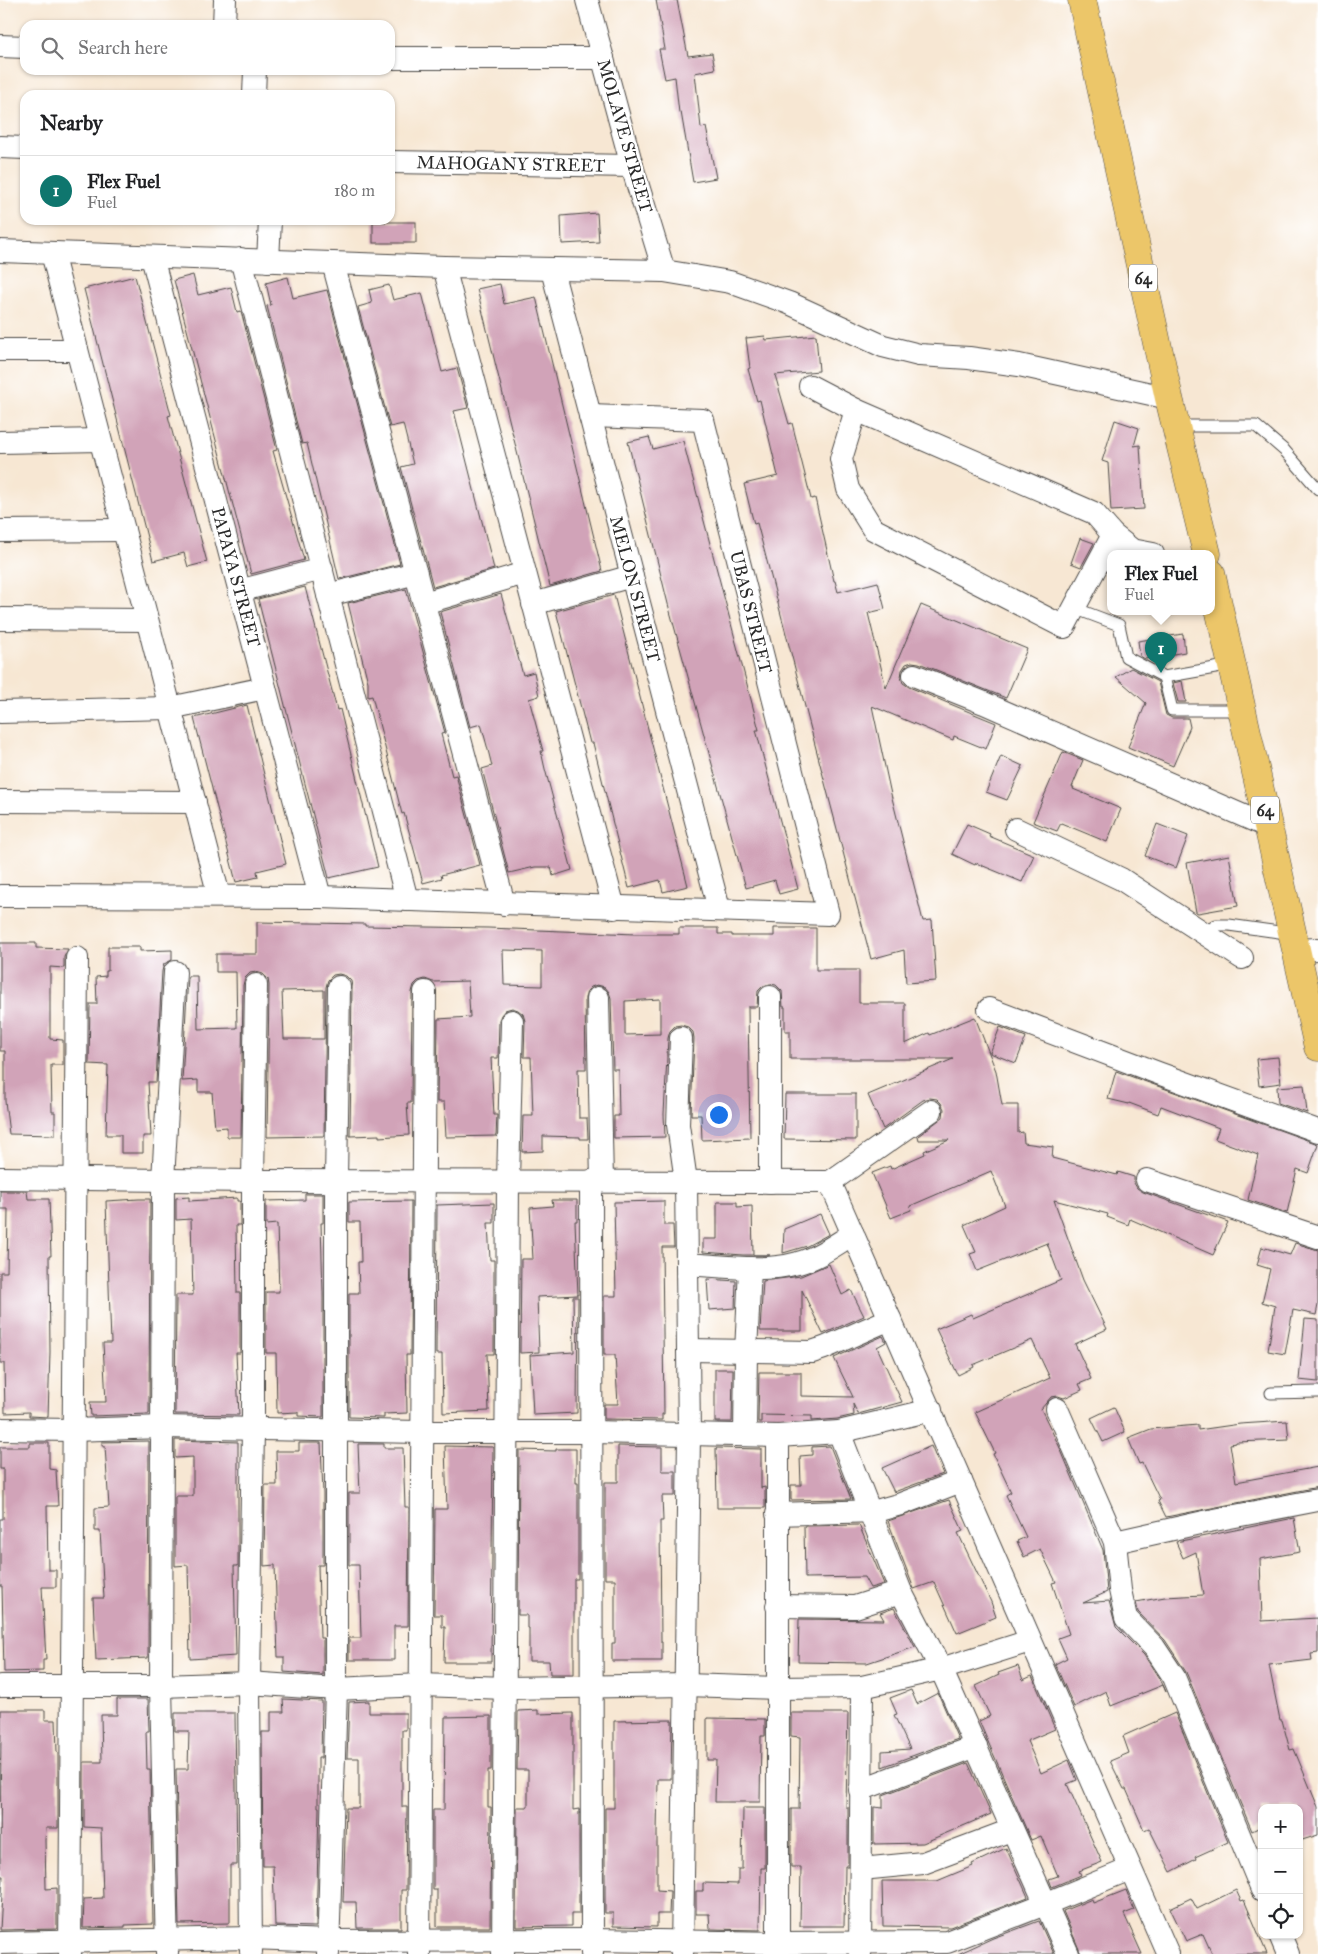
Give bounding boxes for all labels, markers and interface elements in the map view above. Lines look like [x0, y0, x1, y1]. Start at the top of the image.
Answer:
search box [20, 20, 395, 75]
icon: search [38, 34, 66, 62]
text: Search here [78, 36, 168, 59]
street label: MOLAVE STREET [592, 56, 658, 216]
text: Nearby [40, 110, 103, 136]
street label: MAHOGANY STREET [416, 151, 606, 177]
text: Flex Fuel [87, 170, 160, 193]
text: 1 [53, 181, 59, 200]
text: 180 m [334, 181, 375, 200]
text: Fuel [87, 193, 117, 212]
road number: 64 [1129, 264, 1157, 292]
street label: PAPAYA STREET [207, 505, 265, 649]
street label: MELON STREET [605, 513, 665, 665]
street label: UBAS STREET [725, 548, 777, 676]
popup [1107, 550, 1215, 615]
text: Flex Fuel [1124, 562, 1198, 585]
text: Fuel [1124, 585, 1154, 604]
pin: 1 [1145, 632, 1177, 673]
road number: 64 [1251, 796, 1279, 824]
your location [706, 1102, 732, 1128]
map controls [1258, 1804, 1303, 1939]
button: + [1258, 1804, 1303, 1849]
button: − [1258, 1849, 1303, 1894]
button: locate [1258, 1894, 1303, 1939]

